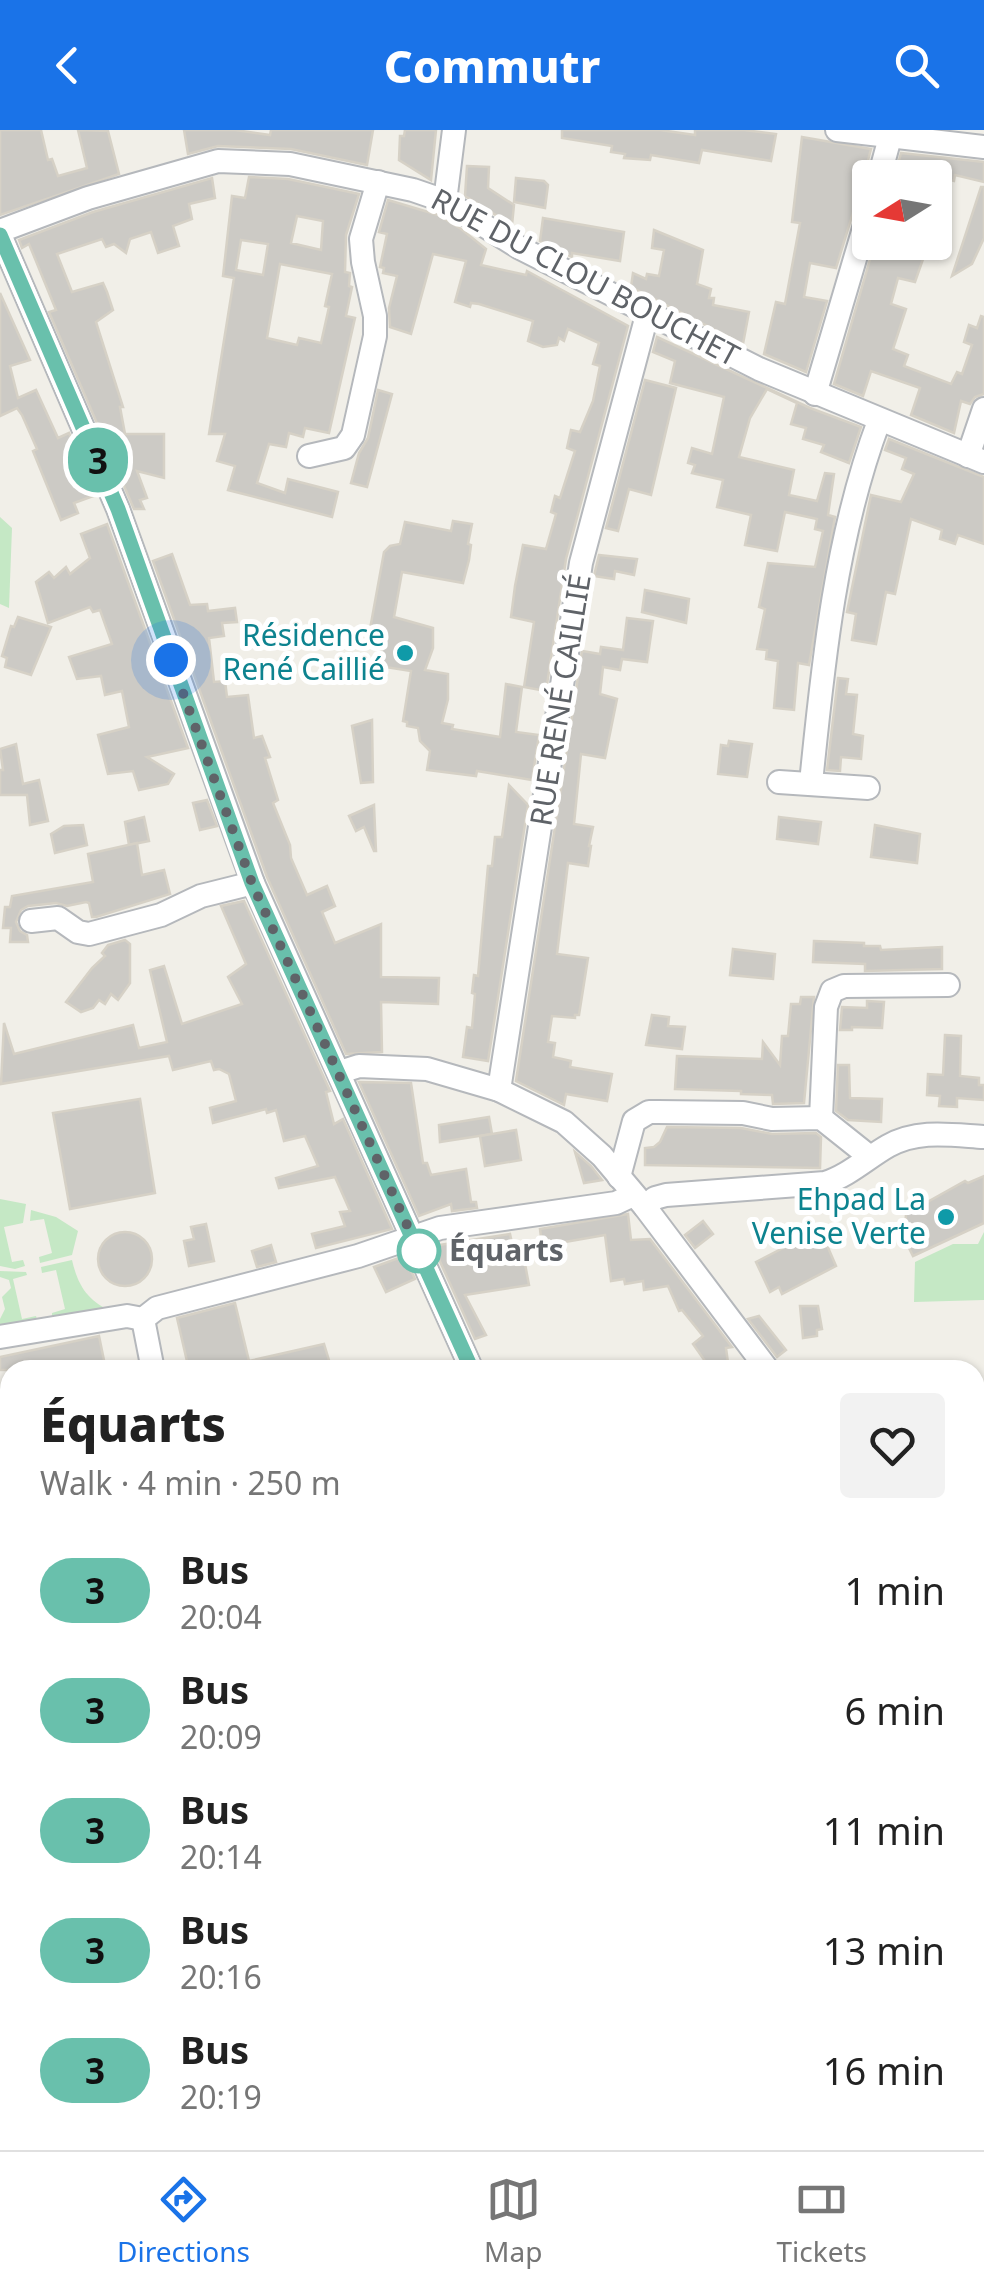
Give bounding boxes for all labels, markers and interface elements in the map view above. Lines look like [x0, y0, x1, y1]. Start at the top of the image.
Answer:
text: Commutr [384, 35, 600, 96]
icon: back [40, 38, 95, 93]
icon: search [889, 38, 944, 93]
north arrow [852, 160, 952, 260]
map controls [852, 160, 952, 260]
street label: RUE DU CLOU BOUCHET [424, 178, 747, 376]
line badge: 3 [66, 428, 130, 492]
text: 3 [88, 437, 108, 484]
street label: RUE RENÉ CAILLIÉ [519, 571, 600, 829]
place label: Résidence René Caillié [222, 614, 385, 689]
your location [146, 635, 196, 685]
marker: Résidence René Caillié [394, 642, 416, 664]
place label: Ehpad La Venise Verte [752, 1178, 926, 1253]
marker: Ehpad La Venise Verte [935, 1206, 957, 1228]
place label: Équarts [449, 1229, 564, 1270]
marker: Équarts [398, 1230, 440, 1272]
text: Équarts [40, 1391, 226, 1456]
button: heart [840, 1393, 945, 1498]
text: Walk · 4 min · 250 m [40, 1461, 341, 1504]
text: Bus [180, 1543, 249, 1595]
text: 1 min [845, 1564, 945, 1616]
text: 3 [85, 1567, 105, 1614]
text: 20:04 [180, 1595, 262, 1638]
text: Bus [180, 1663, 249, 1715]
text: 6 min [845, 1684, 945, 1736]
text: 3 [85, 1687, 105, 1734]
text: 20:09 [180, 1715, 262, 1758]
text: Bus [180, 1783, 249, 1835]
text: 11 min [823, 1804, 945, 1856]
text: 3 [85, 1807, 105, 1854]
text: 20:14 [180, 1835, 262, 1878]
text: Bus [180, 1903, 249, 1955]
text: 13 min [823, 1924, 945, 1976]
text: 3 [85, 1927, 105, 1974]
text: 20:16 [180, 1955, 262, 1998]
text: Bus [180, 2023, 249, 2075]
text: 16 min [823, 2044, 945, 2096]
text: 3 [85, 2047, 105, 2094]
text: 20:19 [180, 2075, 262, 2118]
tab: Directions [117, 2172, 250, 2270]
tab: Map [484, 2172, 542, 2270]
tab: Tickets [776, 2172, 867, 2270]

